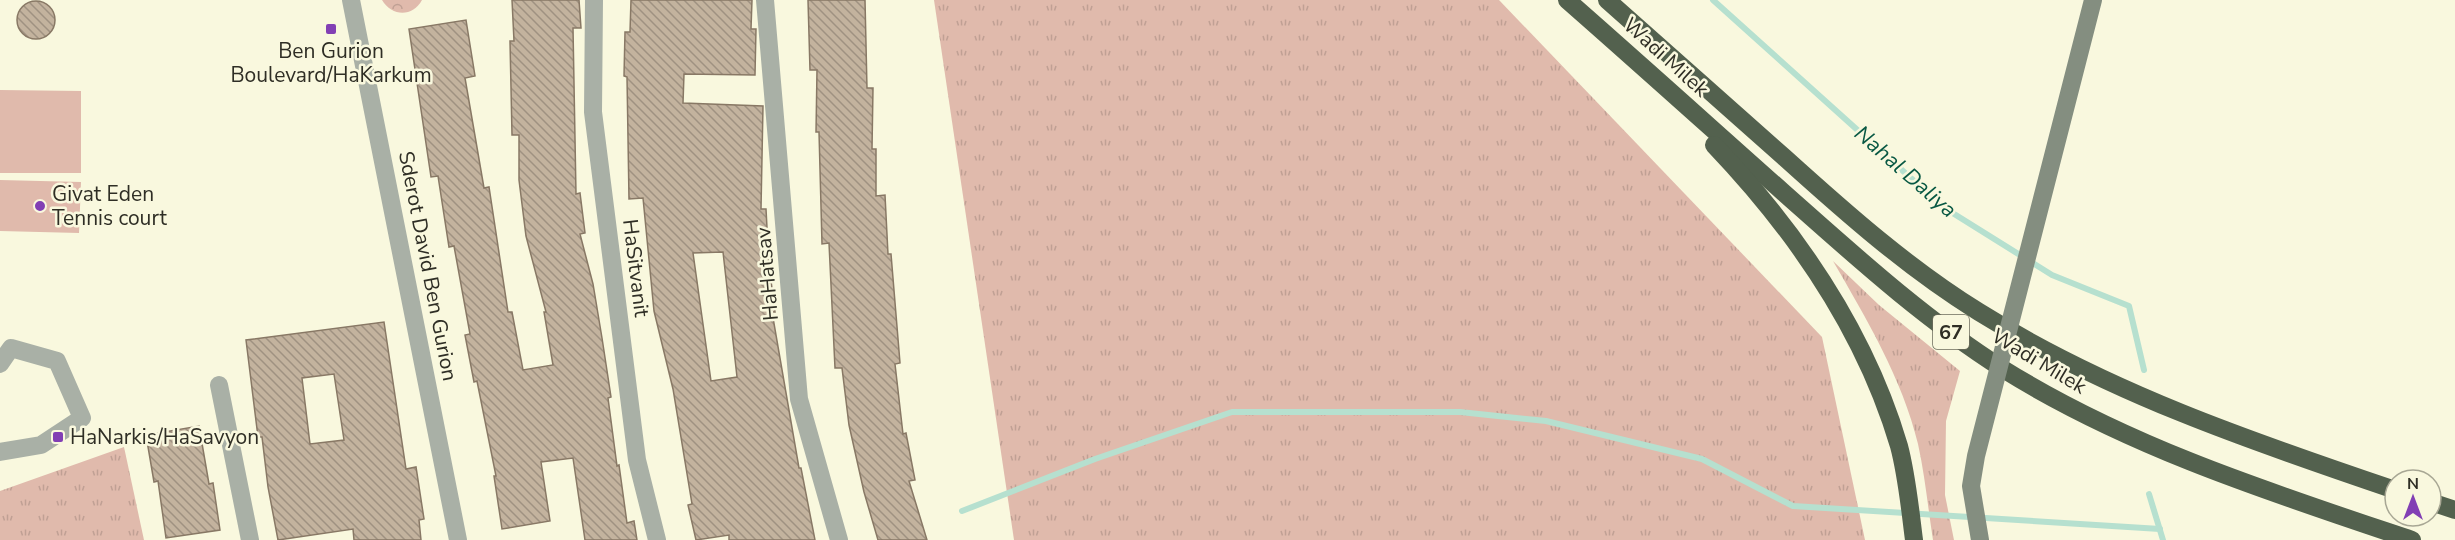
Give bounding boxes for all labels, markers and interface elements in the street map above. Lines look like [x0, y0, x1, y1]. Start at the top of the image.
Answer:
street label: Wadi Milek [1617, 11, 1715, 103]
marker: Ben Gurion Boulevard/HaKarkum [324, 22, 338, 36]
place label: Ben Gurion Boulevard/HaKarkum [230, 37, 432, 89]
water label: Nahal Daliya [1848, 119, 1963, 225]
street label: Sderot David Ben Gurion [392, 149, 464, 383]
place label: Givat Eden Tennis court [52, 180, 167, 232]
marker: Givat Eden Tennis court [33, 199, 47, 213]
street label: HaSitvanit [616, 218, 656, 319]
street label: HaHatsav [749, 226, 785, 322]
road number: 67 [1933, 315, 1969, 349]
street label: Wadi Milek [1986, 322, 2092, 401]
place label: HaNarkis/HaSavyon [70, 423, 259, 451]
marker: HaNarkis/HaSavyon [51, 430, 65, 444]
north arrow [2383, 468, 2443, 528]
text: N [2407, 473, 2419, 495]

